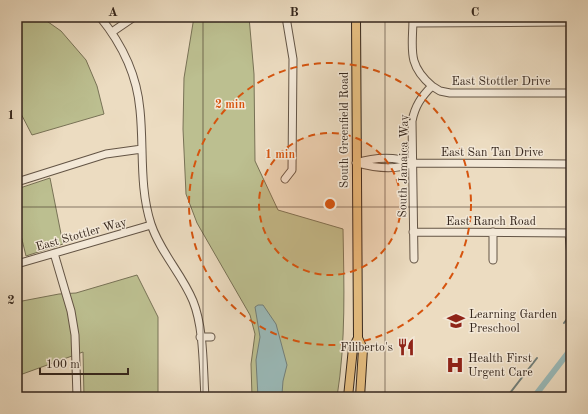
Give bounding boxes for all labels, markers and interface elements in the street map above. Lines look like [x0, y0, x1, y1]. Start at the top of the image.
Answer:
text: A [108, 6, 118, 19]
text: B [289, 6, 299, 19]
text: C [471, 6, 479, 19]
street label: South Greenfield Road [339, 72, 351, 188]
street label: East Stottler Drive [452, 76, 551, 88]
text: 2 min [215, 99, 245, 111]
text: 1 [7, 109, 15, 122]
street label: South Jamaica Way [397, 114, 411, 218]
street label: East San Tan Drive [441, 147, 544, 159]
text: 1 min [265, 149, 295, 161]
centre of rings [323, 197, 337, 211]
street label: East Stottler Way [34, 216, 129, 254]
street label: East Ranch Road [446, 216, 536, 228]
text: 2 [7, 294, 15, 307]
place label: Learning Garden Preschool [469, 309, 558, 335]
school or university icon: Learning Garden Preschool [446, 311, 466, 331]
restaurant icon: Filiberto's [396, 337, 416, 357]
place label: Filiberto's [340, 342, 393, 354]
scale bar [40, 350, 128, 376]
place label: Health First Urgent Care [468, 353, 533, 379]
hospital icon: Health First Urgent Care [445, 355, 465, 375]
text: 100 m [46, 359, 80, 371]

